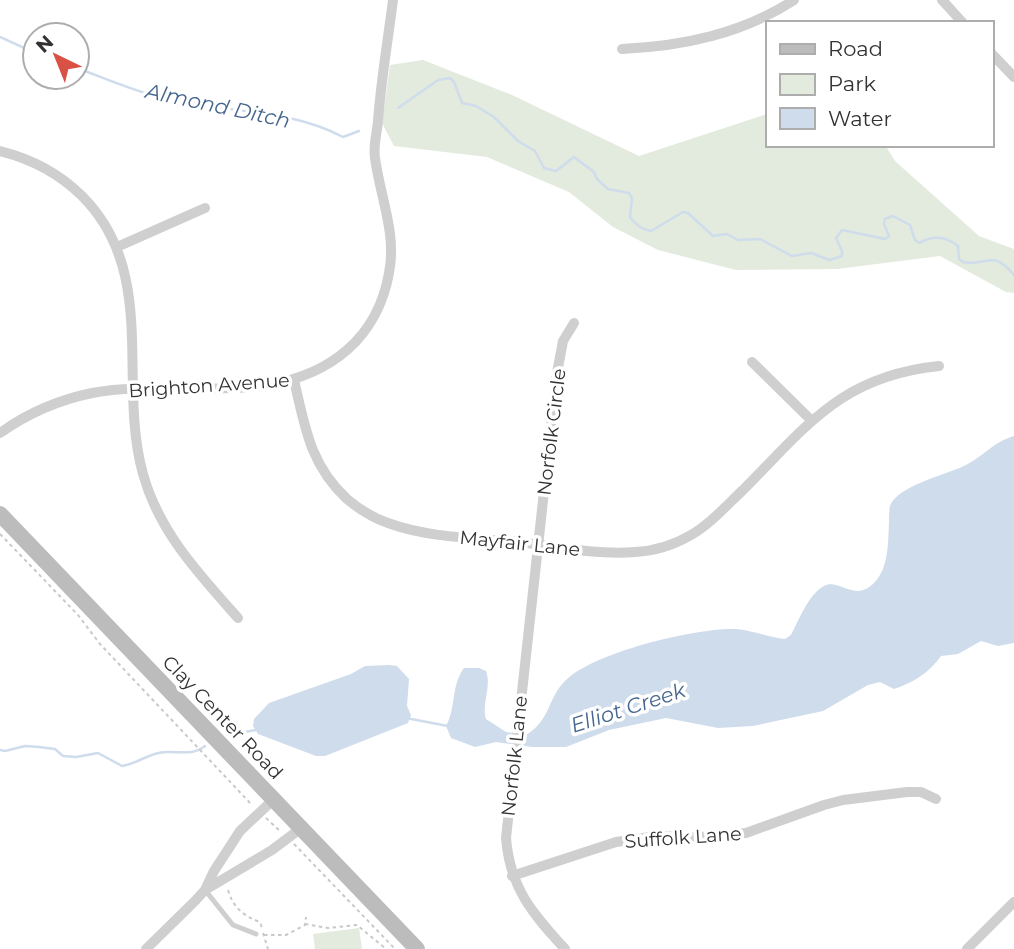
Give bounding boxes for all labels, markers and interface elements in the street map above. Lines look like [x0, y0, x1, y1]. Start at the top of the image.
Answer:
north arrow [21, 21, 91, 91]
legend [766, 21, 993, 147]
text: N [31, 30, 58, 58]
text: Road [828, 36, 883, 61]
text: Park [828, 71, 876, 96]
water label: Almond Ditch [142, 78, 293, 133]
text: Water [828, 106, 892, 131]
street label: Norfolk Circle [532, 367, 571, 497]
street label: Brighton Avenue [128, 368, 290, 403]
street label: Mayfair Lane [458, 526, 581, 561]
street label: Clay Center Road [158, 651, 288, 784]
water label: Elliot Creek [567, 677, 690, 738]
street label: Norfolk Lane [497, 695, 532, 818]
street label: Suffolk Lane [624, 822, 742, 853]

